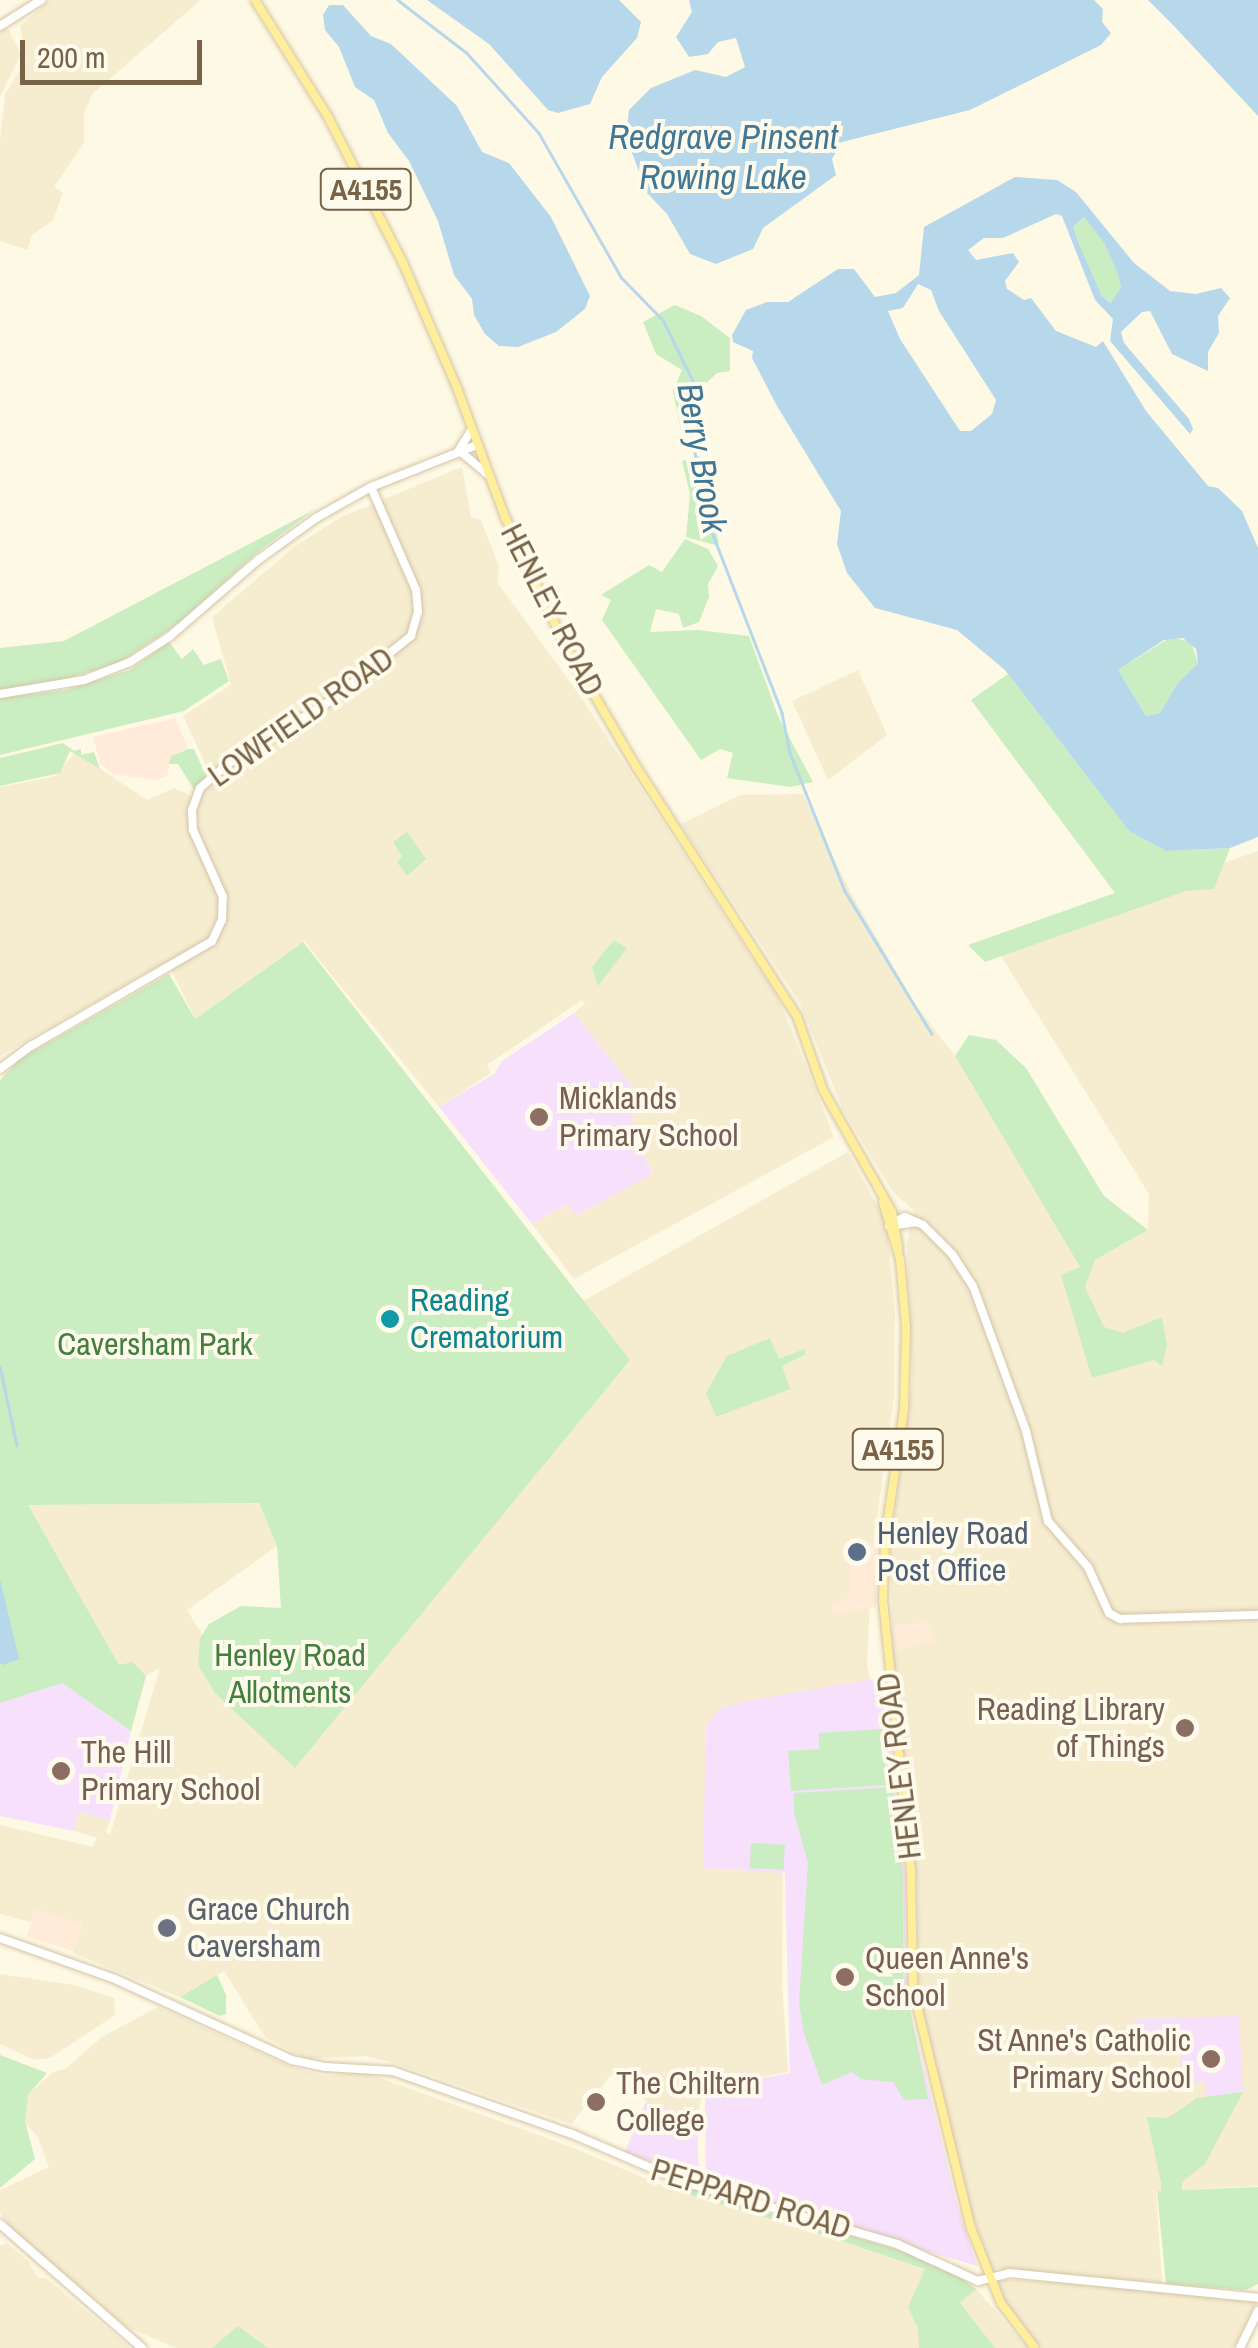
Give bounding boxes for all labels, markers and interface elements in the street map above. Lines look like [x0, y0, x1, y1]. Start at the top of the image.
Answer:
scale bar [25, 20, 208, 82]
text: 200 m [37, 37, 105, 77]
water label: Redgrave Pinsent Rowing Lake [608, 116, 838, 198]
road number: A4155 [318, 164, 414, 214]
water label: Berry Brook [668, 380, 736, 536]
street label: HENLEY ROAD [492, 517, 612, 703]
street label: LOWFIELD ROAD [201, 639, 401, 795]
place label: Micklands Primary School [559, 1080, 738, 1155]
marker: Micklands Primary School [528, 1106, 550, 1128]
place label: Reading Crematorium [410, 1282, 563, 1357]
marker: Reading Crematorium [379, 1308, 401, 1330]
park label: Caversham Park [57, 1325, 253, 1363]
road number: A4155 [850, 1424, 946, 1474]
place label: Henley Road Post Office [877, 1515, 1029, 1590]
marker: Henley Road Post Office [846, 1541, 868, 1563]
park label: Henley Road Allotments [214, 1637, 366, 1712]
street label: HENLEY ROAD [868, 1670, 930, 1862]
place label: Reading Library of Things [977, 1691, 1165, 1766]
marker: Reading Library of Things [1174, 1717, 1196, 1739]
place label: The Hill Primary School [81, 1734, 260, 1809]
marker: The Hill Primary School [50, 1760, 72, 1782]
place label: Grace Church Caversham [187, 1891, 350, 1966]
marker: Grace Church Caversham [156, 1917, 178, 1939]
place label: Queen Anne's School [865, 1940, 1031, 2015]
marker: Queen Anne's School [834, 1966, 856, 1988]
place label: St Anne's Catholic Primary School [976, 2022, 1191, 2097]
marker: St Anne's Catholic Primary School [1200, 2048, 1222, 2070]
place label: The Chiltern College [616, 2065, 760, 2140]
marker: The Chiltern College [585, 2091, 607, 2113]
street label: PEPPARD ROAD [647, 2150, 855, 2248]

